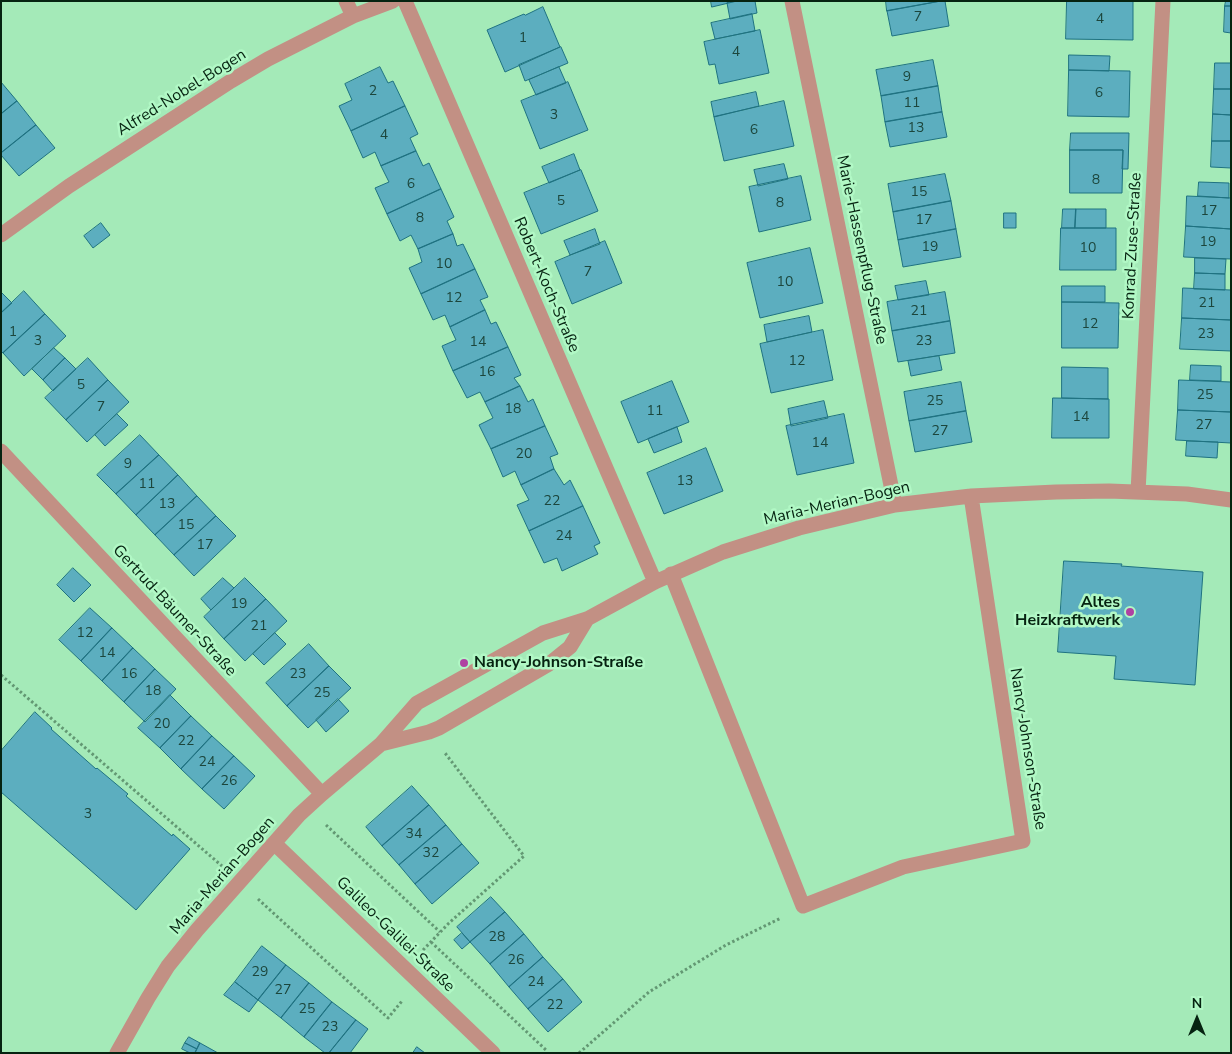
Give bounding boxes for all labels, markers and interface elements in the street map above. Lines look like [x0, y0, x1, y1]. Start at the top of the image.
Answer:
house number: 7 [914, 10, 922, 26]
house number: 4 [1096, 12, 1104, 28]
house number: 1 [519, 31, 527, 47]
house number: 4 [732, 45, 740, 61]
street label: Alfred-Nobel-Bogen [114, 46, 250, 140]
house number: 9 [903, 70, 911, 86]
house number: 2 [369, 84, 377, 100]
house number: 6 [1095, 86, 1103, 102]
house number: 11 [904, 96, 920, 112]
house number: 3 [550, 108, 558, 124]
house number: 13 [908, 121, 924, 137]
house number: 6 [750, 123, 758, 139]
house number: 4 [380, 128, 388, 144]
street label: Marie-Hassenpflug-Straße [832, 154, 890, 346]
street label: Konrad-Zuse-Straße [1120, 172, 1146, 320]
house number: 8 [1092, 173, 1100, 189]
house number: 6 [407, 177, 415, 193]
house number: 15 [911, 185, 927, 201]
house number: 5 [557, 194, 565, 210]
house number: 8 [776, 196, 784, 212]
house number: 17 [1201, 204, 1217, 220]
house number: 8 [416, 211, 424, 227]
house number: 17 [916, 213, 932, 229]
street label: Robert-Koch-Straße [509, 214, 583, 356]
house number: 19 [1200, 235, 1216, 251]
house number: 19 [922, 240, 938, 256]
house number: 10 [1080, 241, 1096, 257]
house number: 10 [436, 257, 452, 273]
house number: 7 [584, 265, 592, 281]
house number: 10 [777, 275, 793, 291]
house number: 12 [446, 291, 462, 307]
house number: 21 [1199, 296, 1215, 312]
house number: 21 [911, 304, 927, 320]
house number: 12 [1082, 317, 1098, 333]
house number: 1 [9, 325, 17, 341]
house number: 23 [1198, 327, 1214, 343]
house number: 3 [34, 334, 42, 350]
house number: 23 [916, 334, 932, 350]
house number: 14 [470, 335, 486, 351]
house number: 12 [789, 354, 805, 370]
house number: 16 [479, 365, 495, 381]
house number: 5 [77, 378, 85, 394]
house number: 25 [1197, 388, 1213, 404]
house number: 25 [927, 394, 943, 410]
house number: 7 [97, 400, 105, 416]
house number: 18 [505, 402, 521, 418]
house number: 11 [647, 404, 663, 420]
house number: 14 [1073, 410, 1089, 426]
house number: 27 [1196, 418, 1212, 434]
house number: 27 [932, 424, 948, 440]
house number: 14 [812, 436, 828, 452]
house number: 20 [516, 447, 532, 463]
house number: 9 [124, 457, 132, 473]
house number: 13 [677, 474, 693, 490]
house number: 11 [139, 477, 155, 493]
street label: Maria-Merian-Bogen [762, 478, 912, 530]
house number: 22 [544, 494, 560, 510]
house number: 13 [159, 497, 175, 513]
house number: 15 [178, 518, 194, 534]
house number: 24 [556, 529, 572, 545]
house number: 17 [197, 538, 213, 554]
street label: Gertrud-Bäumer-Straße [108, 541, 240, 681]
place label: Altes Heizkraftwerk [1015, 593, 1120, 631]
house number: 19 [231, 597, 247, 613]
marker: Altes Heizkraftwerk [1124, 606, 1136, 618]
house number: 21 [251, 619, 267, 635]
house number: 12 [77, 626, 93, 642]
house number: 14 [99, 646, 115, 662]
place label: Nancy-Johnson-Straße [474, 653, 643, 673]
marker: Nancy-Johnson-Straße [458, 657, 470, 669]
house number: 16 [121, 667, 137, 683]
house number: 23 [290, 667, 306, 683]
street label: Nancy-Johnson-Straße [1005, 667, 1049, 831]
house number: 18 [145, 684, 161, 700]
house number: 25 [314, 686, 330, 702]
house number: 20 [154, 717, 170, 733]
house number: 22 [178, 734, 194, 750]
house number: 24 [199, 755, 215, 771]
house number: 26 [221, 774, 237, 790]
house number: 3 [84, 807, 92, 823]
street label: Maria-Merian-Bogen [167, 813, 279, 939]
house number: 34 [406, 827, 422, 843]
house number: 32 [423, 846, 439, 862]
street label: Galileo-Galilei-Straße [332, 873, 458, 997]
house number: 28 [489, 930, 505, 946]
house number: 26 [508, 953, 524, 969]
house number: 29 [252, 965, 268, 981]
house number: 24 [528, 975, 544, 991]
house number: 27 [275, 983, 291, 999]
north arrow [1172, 994, 1222, 1044]
text: N [1192, 994, 1202, 1013]
house number: 22 [547, 998, 563, 1014]
house number: 25 [299, 1002, 315, 1018]
house number: 23 [322, 1020, 338, 1036]

